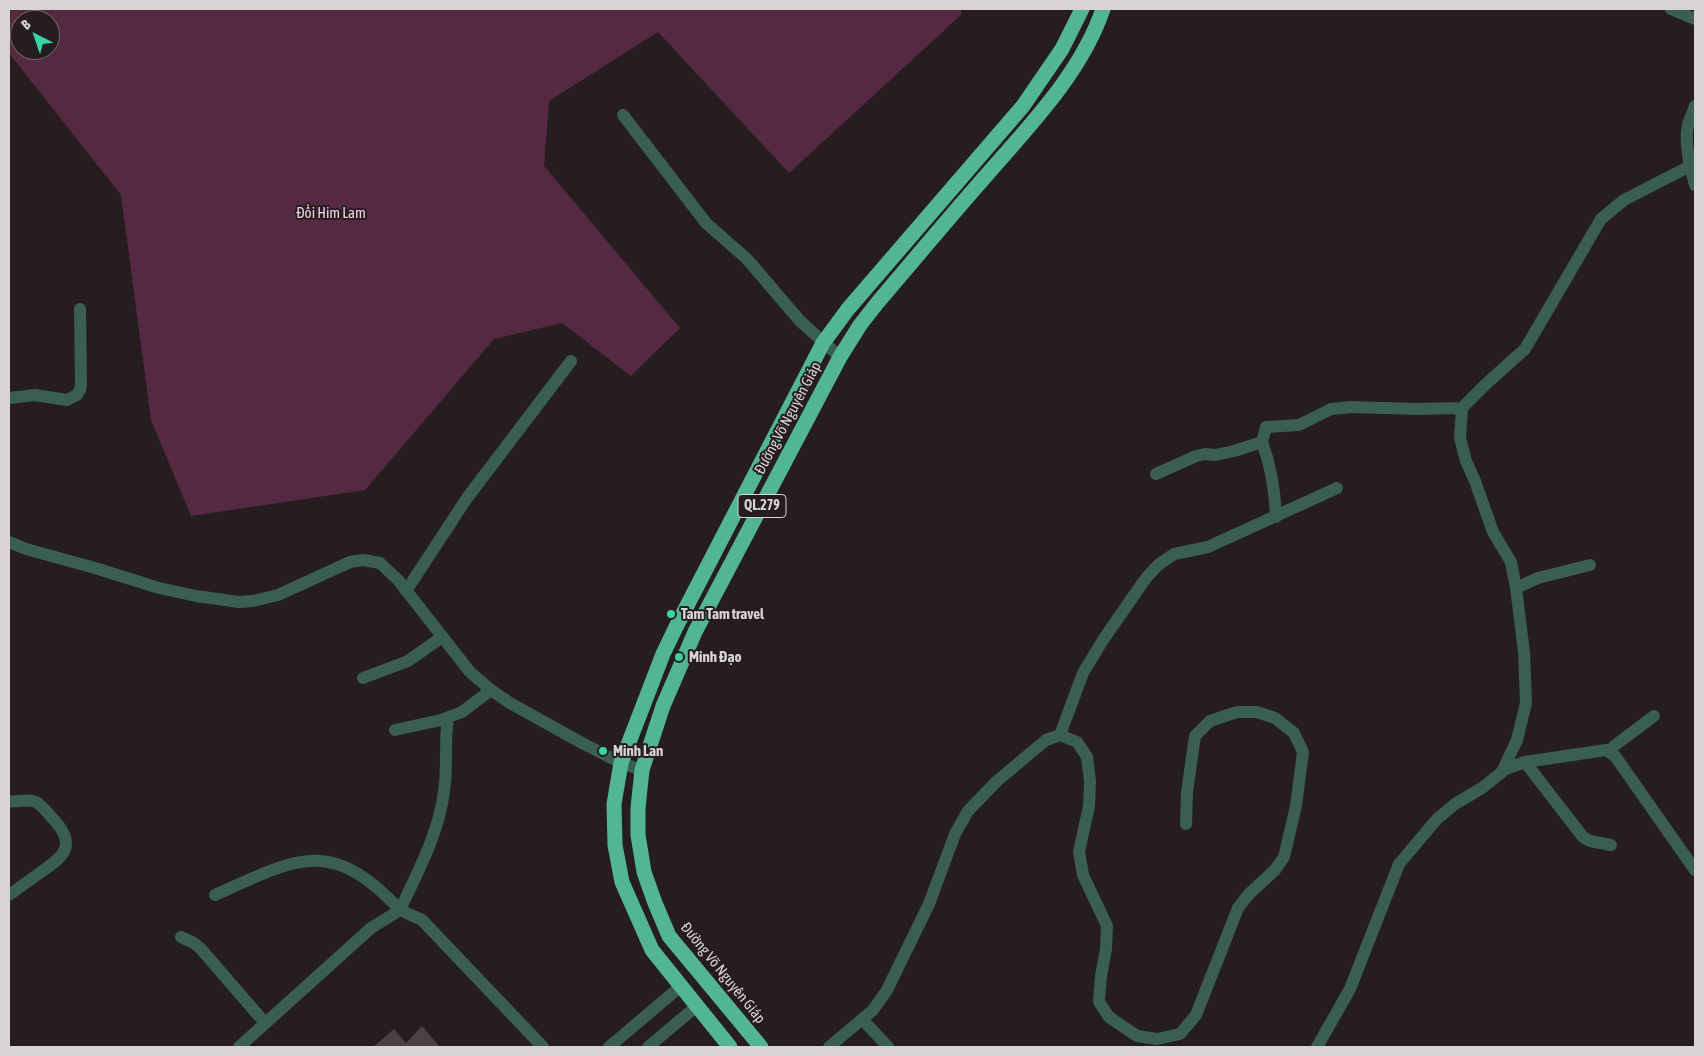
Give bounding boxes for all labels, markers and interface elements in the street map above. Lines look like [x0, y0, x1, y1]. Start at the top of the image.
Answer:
north arrow [10, 10, 60, 60]
text: B [18, 16, 34, 33]
park label: Đồi Him Lam [296, 204, 366, 222]
street label: Đường Võ Nguyên Giáp [751, 359, 825, 477]
road number: QL.279 [738, 494, 786, 518]
place label: Tam Tam travel [681, 605, 764, 623]
marker: Tam Tam travel [665, 608, 677, 620]
place label: Minh Đạo [689, 648, 742, 666]
marker: Minh Đạo [673, 651, 685, 663]
place label: Minh Lan [613, 742, 663, 760]
marker: Minh Lan [597, 745, 609, 757]
street label: Đường Võ Nguyên Giáp [677, 919, 769, 1027]

